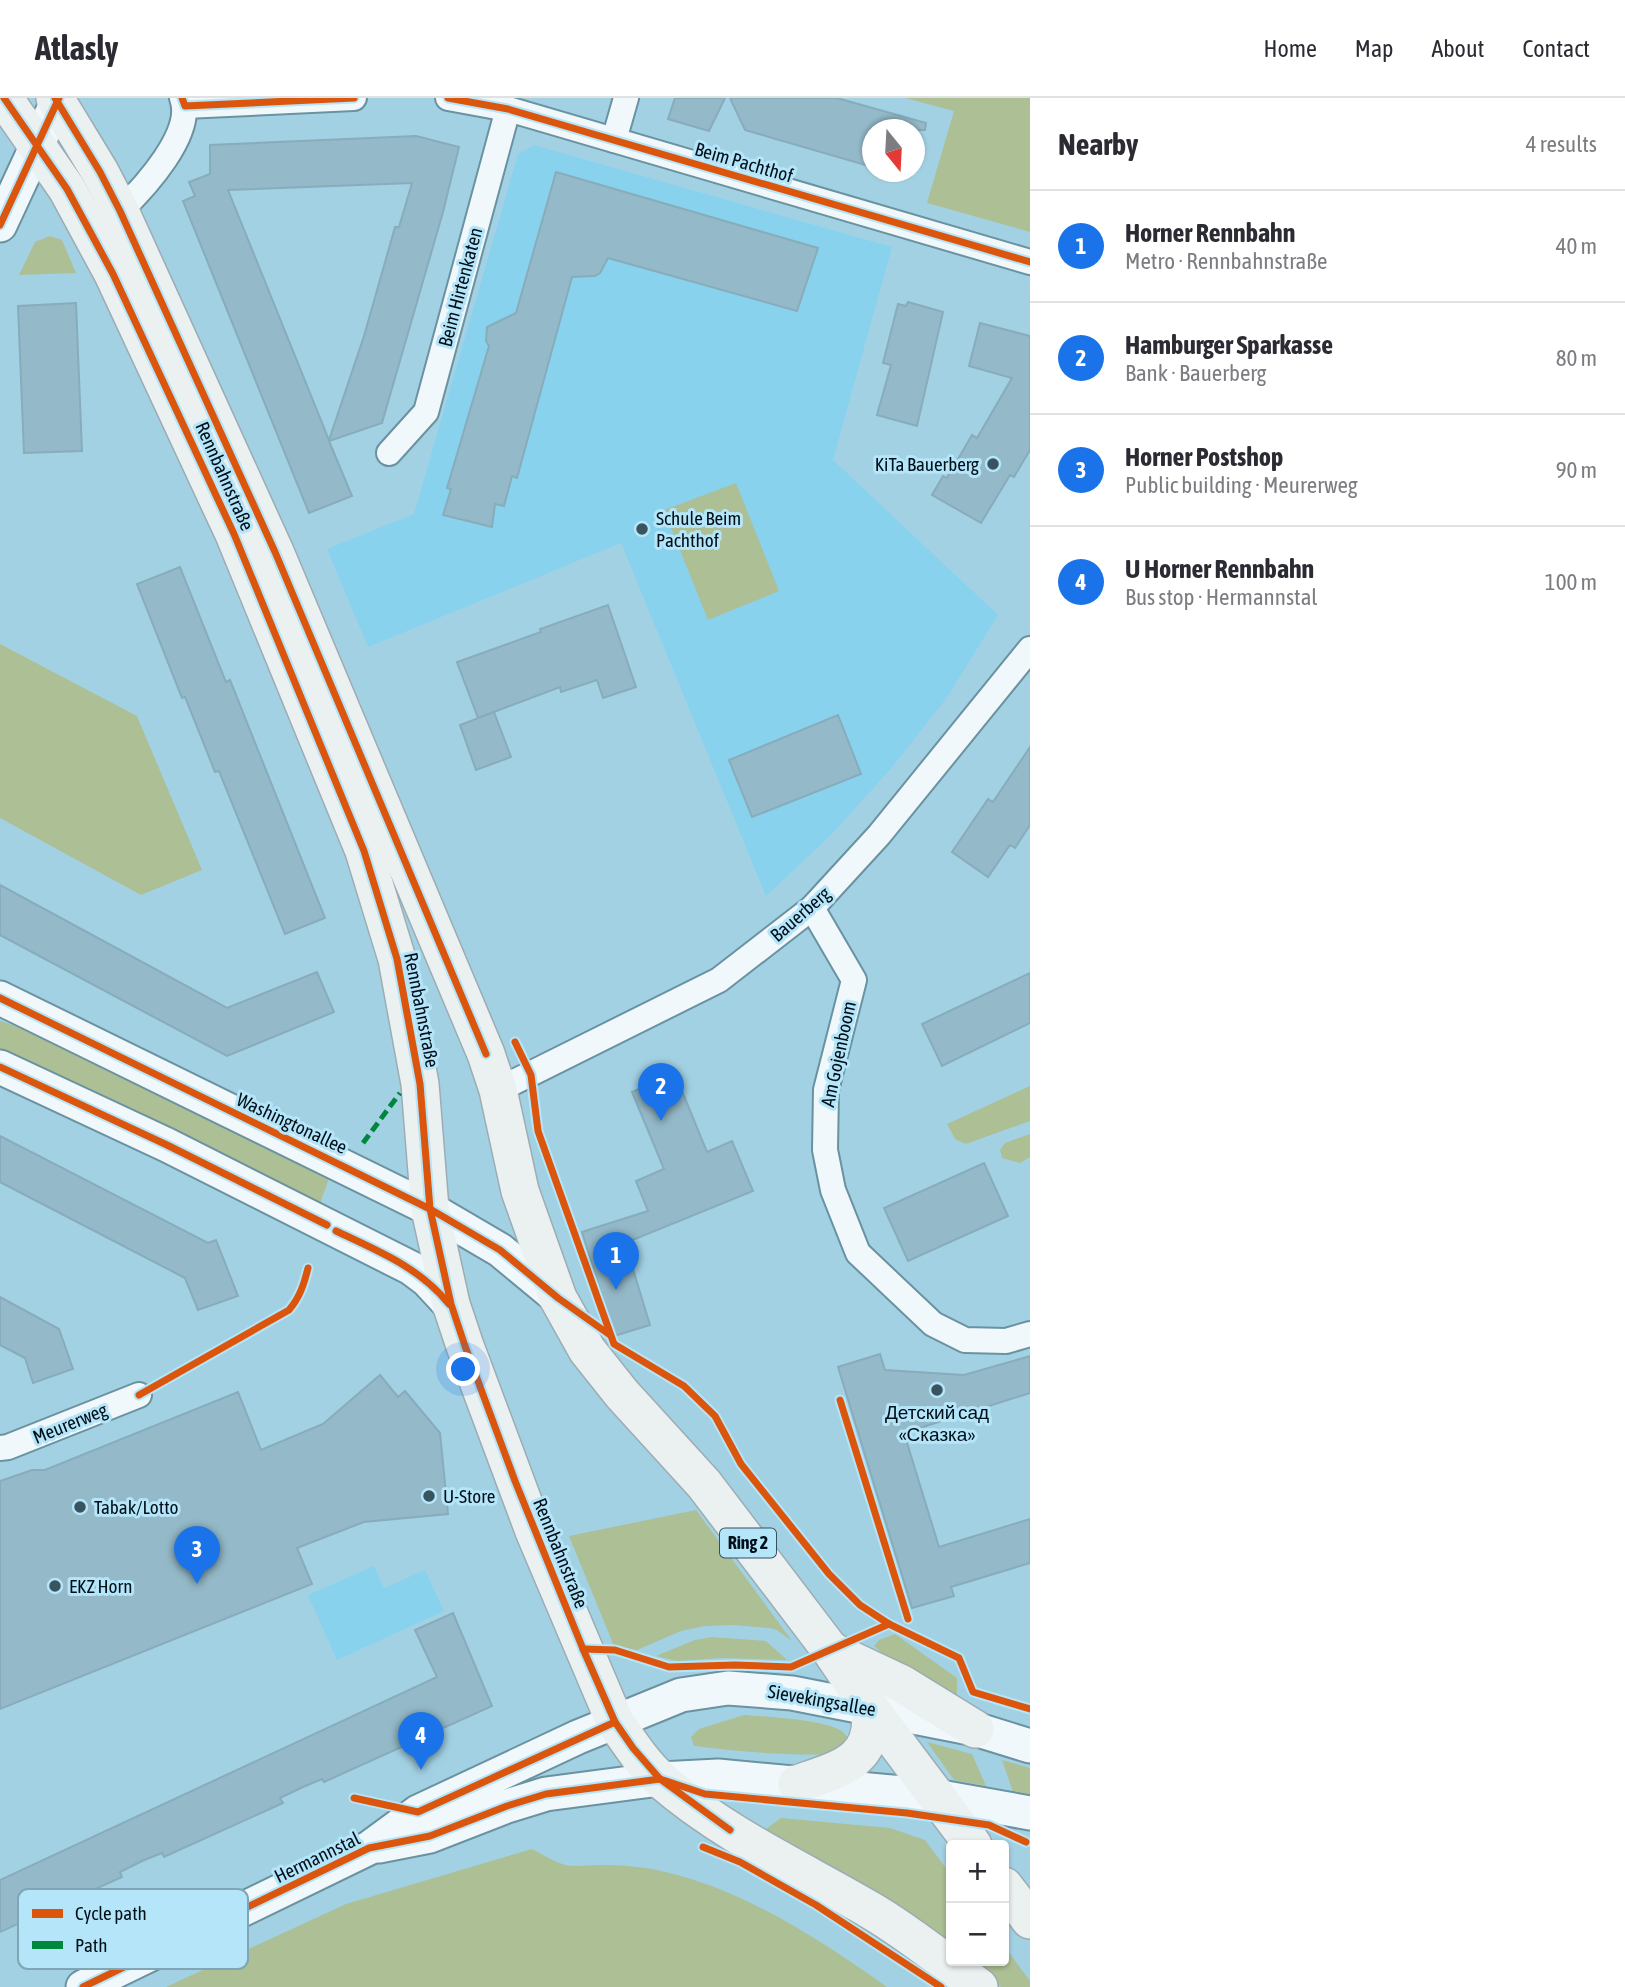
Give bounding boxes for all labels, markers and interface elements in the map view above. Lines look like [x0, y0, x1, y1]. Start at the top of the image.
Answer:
text: Atlasly [35, 29, 118, 67]
text: Home [1263, 35, 1317, 62]
text: Map [1355, 35, 1393, 62]
text: About [1431, 35, 1484, 62]
text: Contact [1522, 35, 1590, 62]
north arrow [862, 119, 925, 182]
text: Nearby [1058, 127, 1138, 161]
text: 4 results [1526, 131, 1597, 157]
street label: Beim Pachthof [692, 137, 796, 187]
text: Horner Rennbahn [1125, 218, 1295, 248]
street label: Beim Hirtenkaten [434, 225, 486, 349]
text: 1 [1076, 233, 1086, 259]
text: 40 m [1556, 233, 1597, 259]
text: Metro · Rennbahnstraße [1125, 248, 1327, 274]
text: Hamburger Sparkasse [1125, 330, 1333, 360]
text: 2 [1076, 345, 1086, 371]
text: 80 m [1556, 345, 1597, 371]
text: Bank · Bauerberg [1125, 360, 1266, 386]
street label: Rennbahnstraße [191, 418, 259, 534]
text: Horner Postshop [1125, 442, 1283, 472]
place label: KiTa Bauerberg [875, 453, 980, 475]
marker: KiTa Bauerberg [985, 456, 1001, 472]
text: 3 [1076, 457, 1086, 483]
text: 90 m [1556, 457, 1597, 483]
text: Public building · Meurerweg [1125, 472, 1358, 498]
place label: Schule Beim Pachthof [656, 507, 741, 551]
marker: Schule Beim Pachthof [634, 521, 650, 537]
text: U Horner Rennbahn [1125, 554, 1314, 584]
text: 4 [1076, 569, 1086, 595]
text: 100 m [1545, 569, 1597, 595]
text: Bus stop · Hermannstal [1125, 584, 1317, 610]
street label: Bauerberg [766, 882, 835, 946]
street label: Rennbahnstraße [400, 951, 444, 1069]
street label: Am Gojenboom [816, 999, 860, 1109]
pin: 2 [638, 1063, 684, 1121]
street label: Washingtonallee [233, 1088, 351, 1158]
pin: 1 [593, 1232, 639, 1290]
your location [446, 1352, 480, 1386]
marker: Детский сад «Сказка» [929, 1382, 945, 1398]
street label: Meurerweg [30, 1398, 111, 1448]
place label: Детский сад «Сказка» [885, 1401, 989, 1445]
place label: U-Store [443, 1485, 495, 1507]
marker: U-Store [421, 1488, 437, 1504]
street label: Rennbahnstraße [529, 1495, 593, 1611]
place label: Tabak/Lotto [94, 1496, 179, 1518]
marker: Tabak/Lotto [72, 1499, 88, 1515]
pin: 3 [174, 1526, 220, 1584]
road number: Ring 2 [720, 1528, 776, 1558]
place label: EKZ Horn [69, 1575, 132, 1597]
marker: EKZ Horn [47, 1578, 63, 1594]
street label: Sievekingsallee [766, 1680, 878, 1720]
pin: 4 [398, 1712, 444, 1770]
street label: Hermannstal [271, 1827, 363, 1887]
map controls [946, 1840, 1009, 1966]
button: + [946, 1840, 1009, 1903]
legend [18, 1889, 248, 1969]
text: Cycle path [75, 1902, 147, 1924]
button: − [946, 1903, 1009, 1966]
text: Path [75, 1934, 107, 1956]

